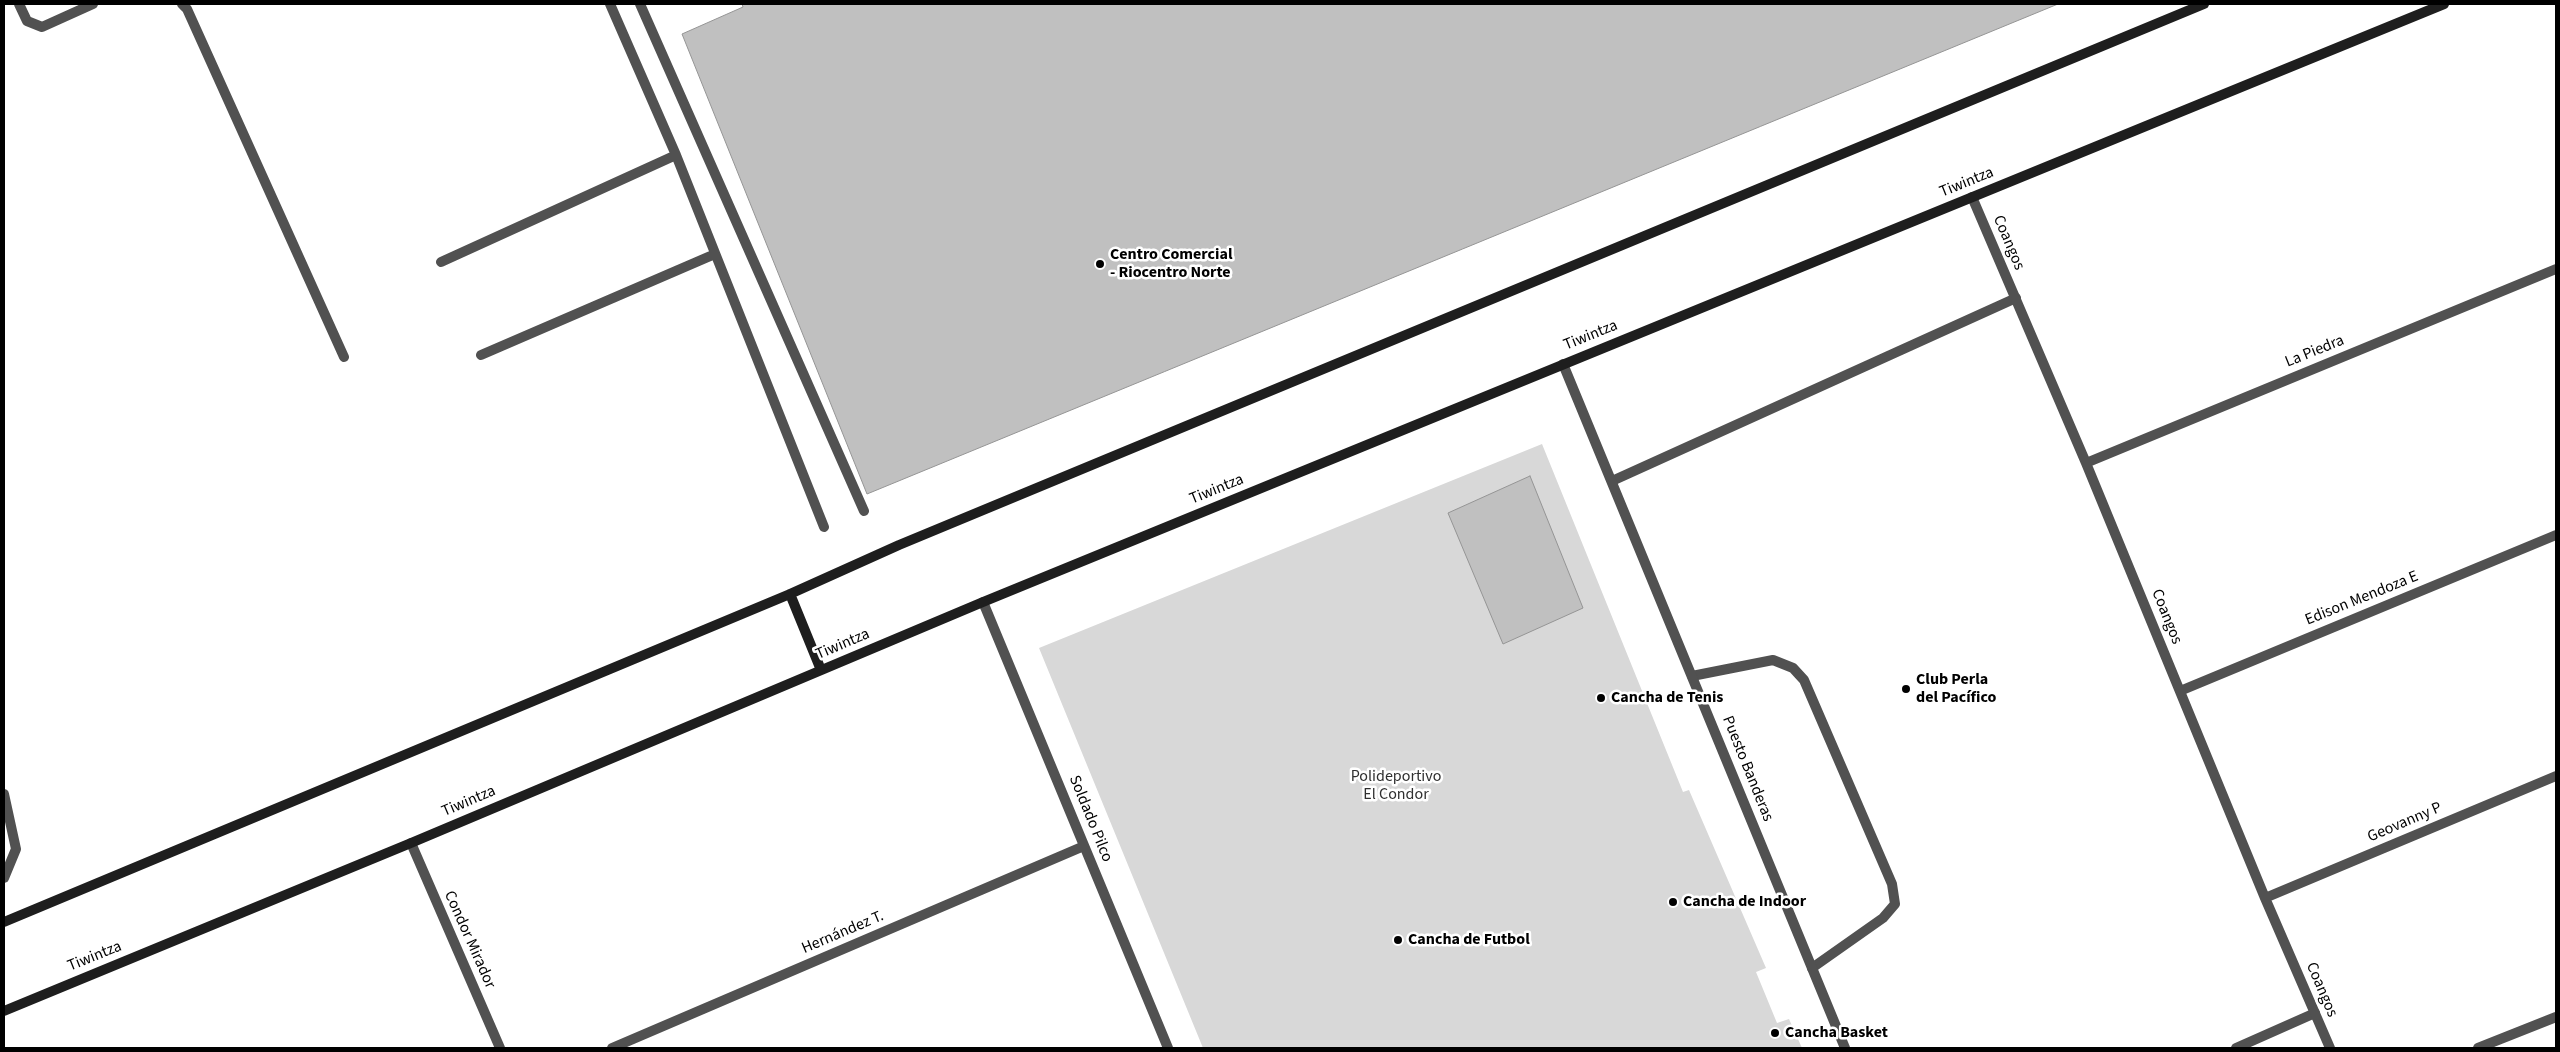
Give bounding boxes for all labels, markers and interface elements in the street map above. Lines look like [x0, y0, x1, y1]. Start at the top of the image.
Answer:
street label: Tiwintza [1937, 163, 1997, 203]
street label: Coangos [1988, 213, 2028, 273]
place label: Centro Comercial - Riocentro Norte [1110, 245, 1232, 283]
marker: Centro Comercial - Riocentro Norte [1094, 258, 1106, 270]
street label: Tiwintza [1561, 316, 1621, 356]
street label: La Piedra [2283, 331, 2347, 373]
street label: Tiwintza [1187, 470, 1247, 510]
street label: Edison Mendoza E [2303, 568, 2421, 630]
street label: Coangos [2146, 587, 2186, 647]
street label: Tiwintza [813, 625, 873, 665]
place label: Club Perla del Pacífico [1916, 670, 1996, 708]
marker: Club Perla del Pacífico [1900, 683, 1912, 695]
place label: Cancha de Tenis [1611, 688, 1723, 708]
marker: Cancha de Tenis [1595, 692, 1607, 704]
street label: Puesto Banderas [1717, 713, 1777, 825]
park label: Polideportivo El Condor [1351, 767, 1441, 805]
street label: Soldado Pilco [1064, 773, 1116, 865]
street label: Tiwintza [439, 782, 499, 822]
street label: Geovanny P [2365, 799, 2445, 847]
street label: Condor Mirador [439, 888, 499, 992]
place label: Cancha de Indoor [1683, 892, 1806, 912]
marker: Cancha de Indoor [1667, 896, 1679, 908]
street label: Hernández T. [799, 907, 887, 959]
place label: Cancha de Futbol [1408, 930, 1530, 950]
marker: Cancha de Futbol [1392, 934, 1404, 946]
street label: Tiwintza [65, 937, 125, 977]
street label: Coangos [2301, 960, 2341, 1020]
place label: Cancha Basket [1785, 1023, 1888, 1043]
marker: Cancha Basket [1769, 1027, 1781, 1039]

